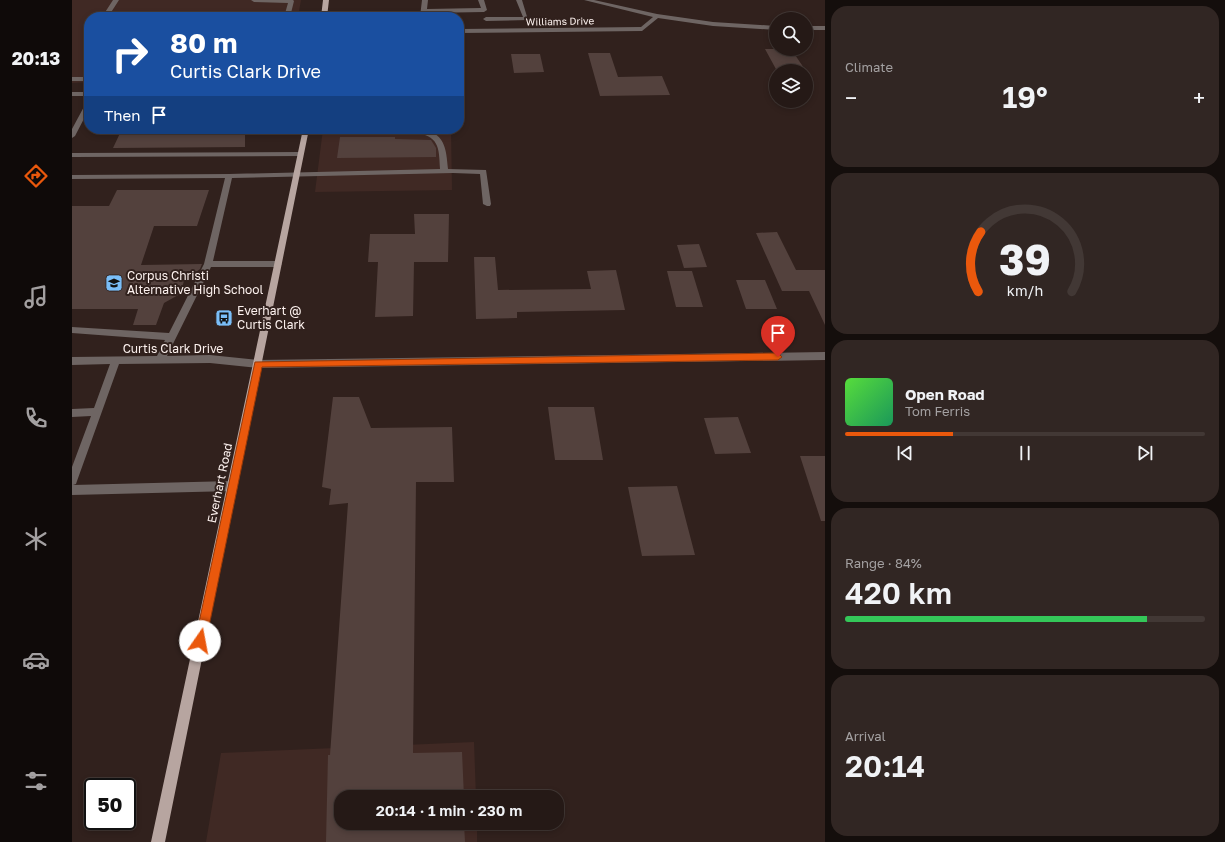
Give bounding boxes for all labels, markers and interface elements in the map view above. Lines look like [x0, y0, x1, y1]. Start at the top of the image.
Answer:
map controls [769, 12, 813, 108]
button: search [769, 12, 813, 56]
street label: Williams Drive [526, 14, 595, 28]
text: 80 m [170, 26, 238, 59]
icon: right [104, 28, 156, 80]
text: 20:13 [12, 47, 60, 69]
text: Climate [845, 59, 893, 75]
text: Curtis Clark Drive [170, 60, 321, 82]
button: layers [769, 64, 813, 108]
text: 19° [1002, 79, 1048, 115]
text: − [845, 84, 857, 111]
text: + [1193, 84, 1205, 111]
icon: arrive [148, 104, 170, 126]
text: Then [104, 106, 140, 124]
icon: directions [22, 162, 50, 190]
text: 39 [999, 234, 1051, 284]
place label: Corpus Christi Alternative High School [127, 268, 263, 297]
school or university icon: Corpus Christi Alternative High School [104, 273, 124, 293]
text: km/h [1007, 281, 1043, 298]
icon: music [22, 283, 50, 311]
place label: Everhart @ Curtis Clark [237, 303, 305, 332]
bus stop icon: Everhart @ Curtis Clark [214, 308, 234, 328]
pin [761, 316, 795, 357]
icon: arrive [767, 322, 789, 344]
street label: Curtis Clark Drive [123, 341, 223, 356]
text: Open Road [905, 385, 985, 403]
text: Tom Ferris [905, 403, 970, 419]
icon: phone [22, 404, 50, 432]
street label: Everhart Road [204, 441, 235, 524]
icon: previous [894, 442, 916, 464]
icon: pause [1014, 442, 1036, 464]
icon: next [1134, 442, 1156, 464]
icon: climate [22, 525, 50, 553]
text: Range · 84% [845, 555, 922, 571]
text: 420 km [845, 575, 952, 611]
position arrow [179, 620, 221, 662]
icon: car [22, 646, 50, 674]
text: Arrival [845, 728, 886, 744]
text: 20:14 [845, 748, 925, 784]
icon: filters [22, 767, 50, 795]
speed limit sign: 50 [84, 778, 136, 830]
text: 20:14 · 1 min · 230 m [376, 801, 522, 819]

